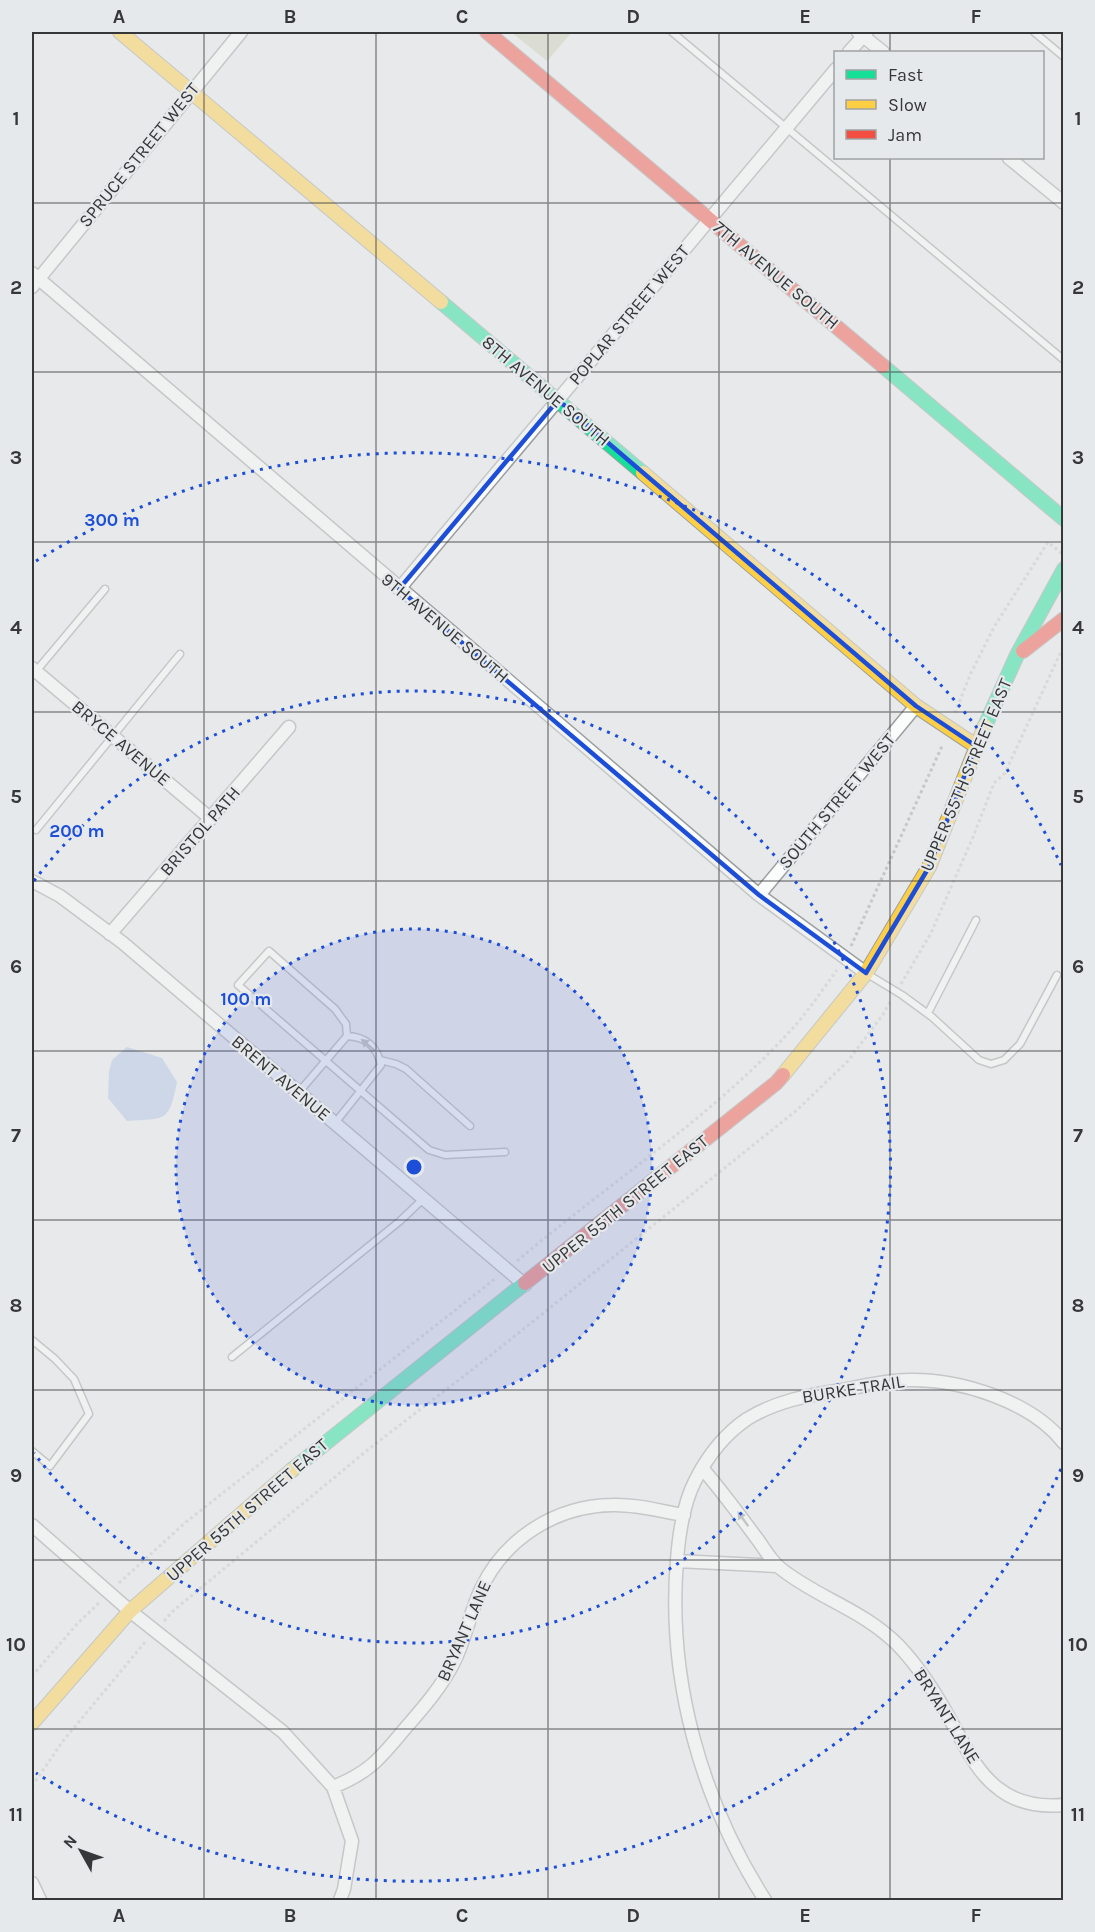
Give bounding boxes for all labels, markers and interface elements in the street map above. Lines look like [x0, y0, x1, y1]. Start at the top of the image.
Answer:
text: A [113, 5, 126, 28]
text: B [284, 5, 296, 28]
text: C [456, 5, 468, 28]
text: D [626, 5, 640, 28]
text: E [799, 5, 811, 28]
text: F [971, 5, 982, 28]
legend [834, 51, 1044, 159]
text: Fast [888, 64, 923, 86]
street label: SPRUCE STREET WEST [74, 78, 204, 232]
text: Slow [888, 94, 927, 116]
text: 1 [12, 107, 20, 130]
text: 1 [1074, 107, 1082, 130]
text: Jam [888, 124, 922, 146]
street label: 7TH AVENUE SOUTH [709, 216, 843, 334]
street label: POPLAR STREET WEST [564, 240, 694, 390]
text: 2 [10, 276, 22, 299]
text: 2 [1072, 276, 1084, 299]
street label: 8TH AVENUE SOUTH [478, 331, 614, 451]
text: 3 [10, 446, 22, 469]
text: 3 [1072, 446, 1084, 469]
text: 300 m [84, 509, 140, 531]
street label: 9TH AVENUE SOUTH [377, 568, 513, 688]
text: 4 [10, 616, 22, 639]
text: 4 [1072, 616, 1084, 639]
street label: UPPER 55TH STREET EAST [915, 675, 1017, 875]
street label: BRYCE AVENUE [67, 696, 175, 790]
street label: SOUTH STREET WEST [774, 729, 900, 873]
street label: BRISTOL PATH [155, 782, 245, 880]
text: 5 [10, 785, 22, 808]
text: 5 [1072, 785, 1084, 808]
text: 200 m [49, 820, 105, 842]
text: 6 [10, 955, 22, 978]
text: 6 [1072, 955, 1084, 978]
text: 100 m [221, 988, 271, 1010]
street label: BRENT AVENUE [227, 1030, 335, 1126]
one-way arrow [360, 1038, 376, 1051]
text: 7 [11, 1124, 21, 1147]
text: 7 [1073, 1124, 1083, 1147]
street label: UPPER 55TH STREET EAST [537, 1130, 713, 1278]
centre of rings [404, 1157, 424, 1177]
text: 8 [10, 1294, 22, 1317]
text: 8 [1072, 1294, 1084, 1317]
street label: BURKE TRAIL [800, 1370, 906, 1408]
street label: UPPER 55TH STREET EAST [161, 1434, 333, 1586]
text: 9 [10, 1464, 22, 1487]
text: 9 [1072, 1464, 1084, 1487]
one-way arrow [737, 1512, 749, 1528]
street label: BRYANT LANE [432, 1577, 496, 1685]
text: 10 [6, 1633, 26, 1656]
text: 10 [1068, 1633, 1088, 1656]
street label: BRYANT LANE [909, 1664, 985, 1768]
text: 11 [9, 1803, 23, 1826]
text: 11 [1071, 1803, 1085, 1826]
north arrow [51, 1821, 111, 1881]
text: N [59, 1831, 81, 1852]
text: A [113, 1904, 126, 1927]
text: B [284, 1904, 296, 1927]
text: C [456, 1904, 468, 1927]
text: D [626, 1904, 640, 1927]
text: E [799, 1904, 811, 1927]
text: F [971, 1904, 982, 1927]

